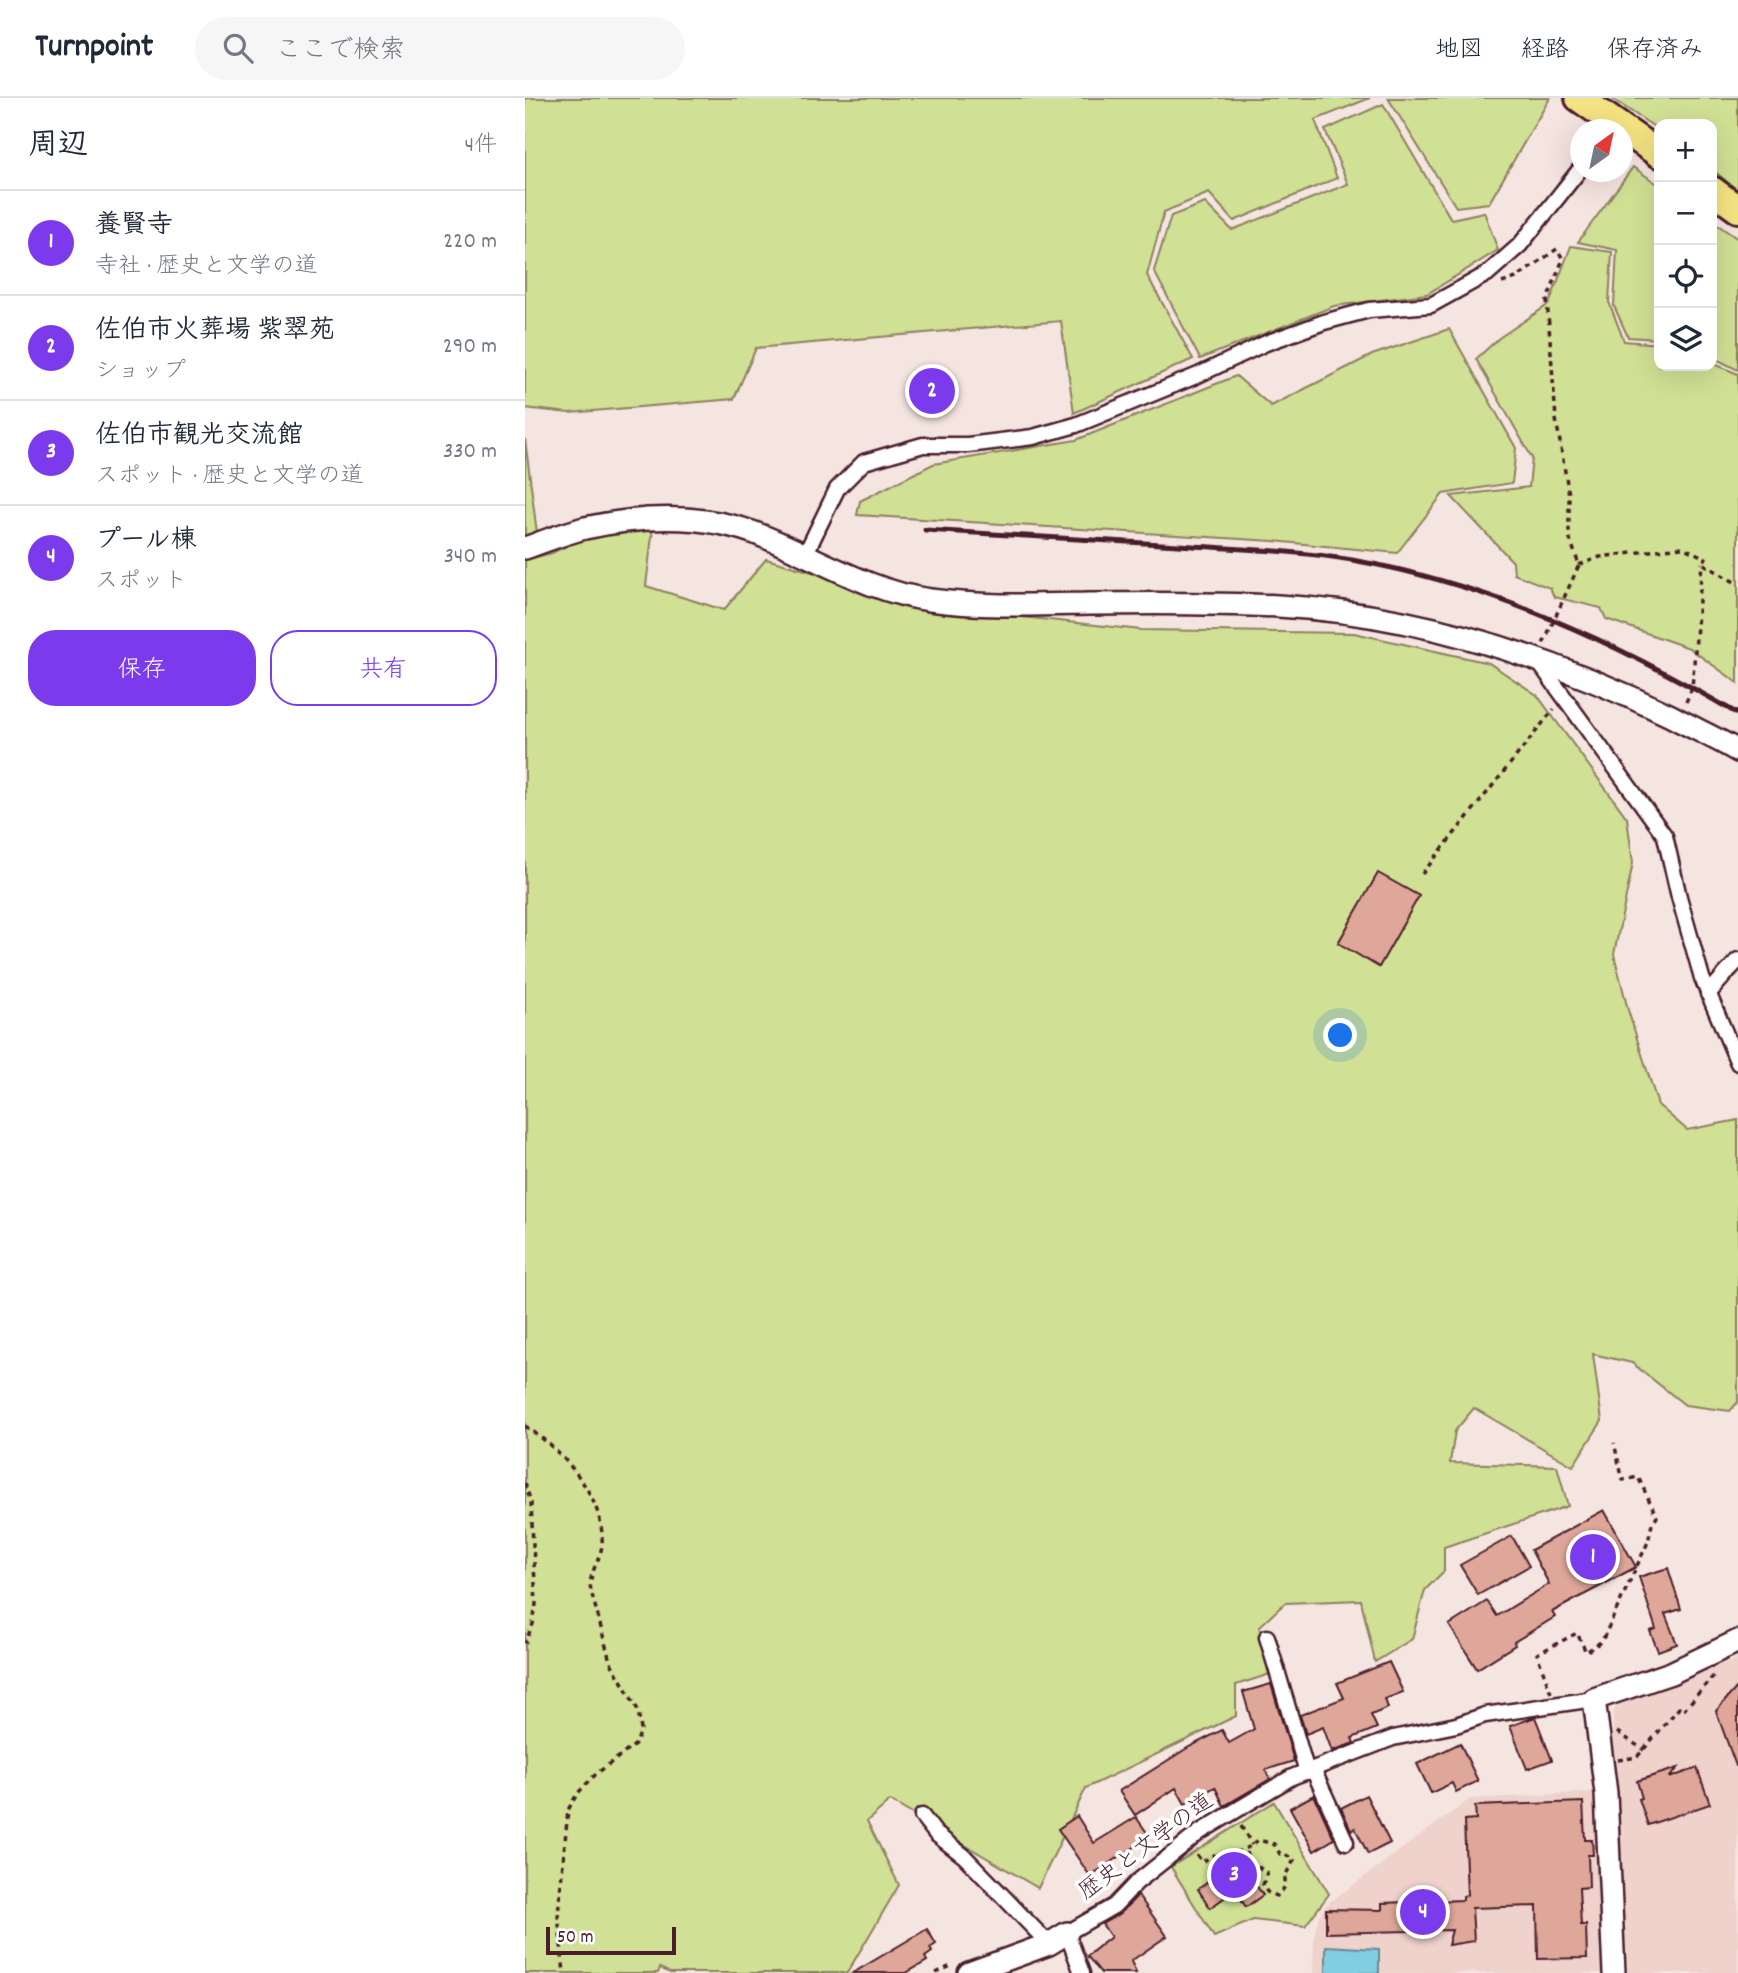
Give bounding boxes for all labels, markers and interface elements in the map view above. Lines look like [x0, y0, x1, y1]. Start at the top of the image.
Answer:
search box [195, 17, 685, 80]
text: Turnpoint [35, 25, 153, 72]
icon: search [219, 29, 257, 67]
text: ここで検索 [275, 33, 405, 70]
text: 地図 [1435, 34, 1483, 68]
text: 経路 [1521, 34, 1569, 68]
text: 保存済み [1607, 34, 1703, 68]
north arrow [1570, 119, 1633, 182]
map controls [1654, 119, 1717, 371]
button: + [1654, 119, 1717, 182]
text: 周辺 [28, 126, 88, 169]
text: 4件 [464, 130, 497, 163]
button: − [1654, 182, 1717, 245]
text: 養賢寺 [95, 208, 173, 245]
text: 1 [48, 226, 54, 259]
text: 220 m [443, 226, 497, 259]
button: locate [1654, 245, 1717, 308]
text: 寺社 · 歴史と文学の道 [95, 251, 318, 284]
button: layers [1654, 308, 1717, 371]
text: 佐伯市火葬場 紫翠苑 [95, 313, 335, 350]
text: 2 [46, 331, 56, 364]
text: 290 m [443, 331, 497, 364]
text: ショップ [95, 356, 186, 389]
pin: 2 [909, 365, 955, 417]
text: 佐伯市観光交流館 [95, 418, 303, 455]
text: 3 [46, 436, 56, 469]
text: 330 m [443, 436, 497, 469]
text: スポット · 歴史と文学の道 [95, 461, 364, 494]
text: プール棟 [95, 523, 196, 560]
text: 4 [46, 541, 56, 574]
text: 340 m [444, 541, 497, 574]
text: スポット [95, 566, 187, 599]
button: 保存 [28, 630, 256, 706]
button: 共有 [270, 630, 497, 706]
your location [1323, 1018, 1357, 1052]
pin: 1 [1570, 1531, 1616, 1583]
street label: 歴史と文学の道 [1073, 1786, 1221, 1909]
pin: 3 [1211, 1849, 1257, 1901]
pin: 4 [1400, 1886, 1446, 1938]
scale bar [546, 1924, 675, 1956]
text: 50 m [557, 1925, 594, 1952]

